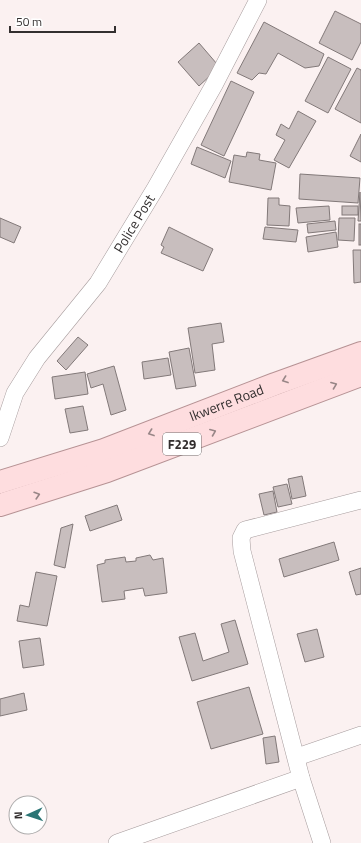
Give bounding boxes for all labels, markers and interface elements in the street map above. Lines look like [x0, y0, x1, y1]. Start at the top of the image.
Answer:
scale bar [10, 8, 115, 34]
text: 50 m [16, 12, 42, 31]
street label: Police Post [108, 190, 160, 257]
one-way arrow [281, 376, 288, 384]
street label: Ikwerre Road [186, 378, 266, 426]
one-way arrow [330, 382, 337, 390]
one-way arrow [147, 428, 154, 437]
one-way arrow [208, 429, 216, 437]
road number: F229 [163, 433, 201, 455]
one-way arrow [34, 491, 41, 500]
north arrow [8, 795, 48, 835]
text: N [10, 811, 26, 820]

